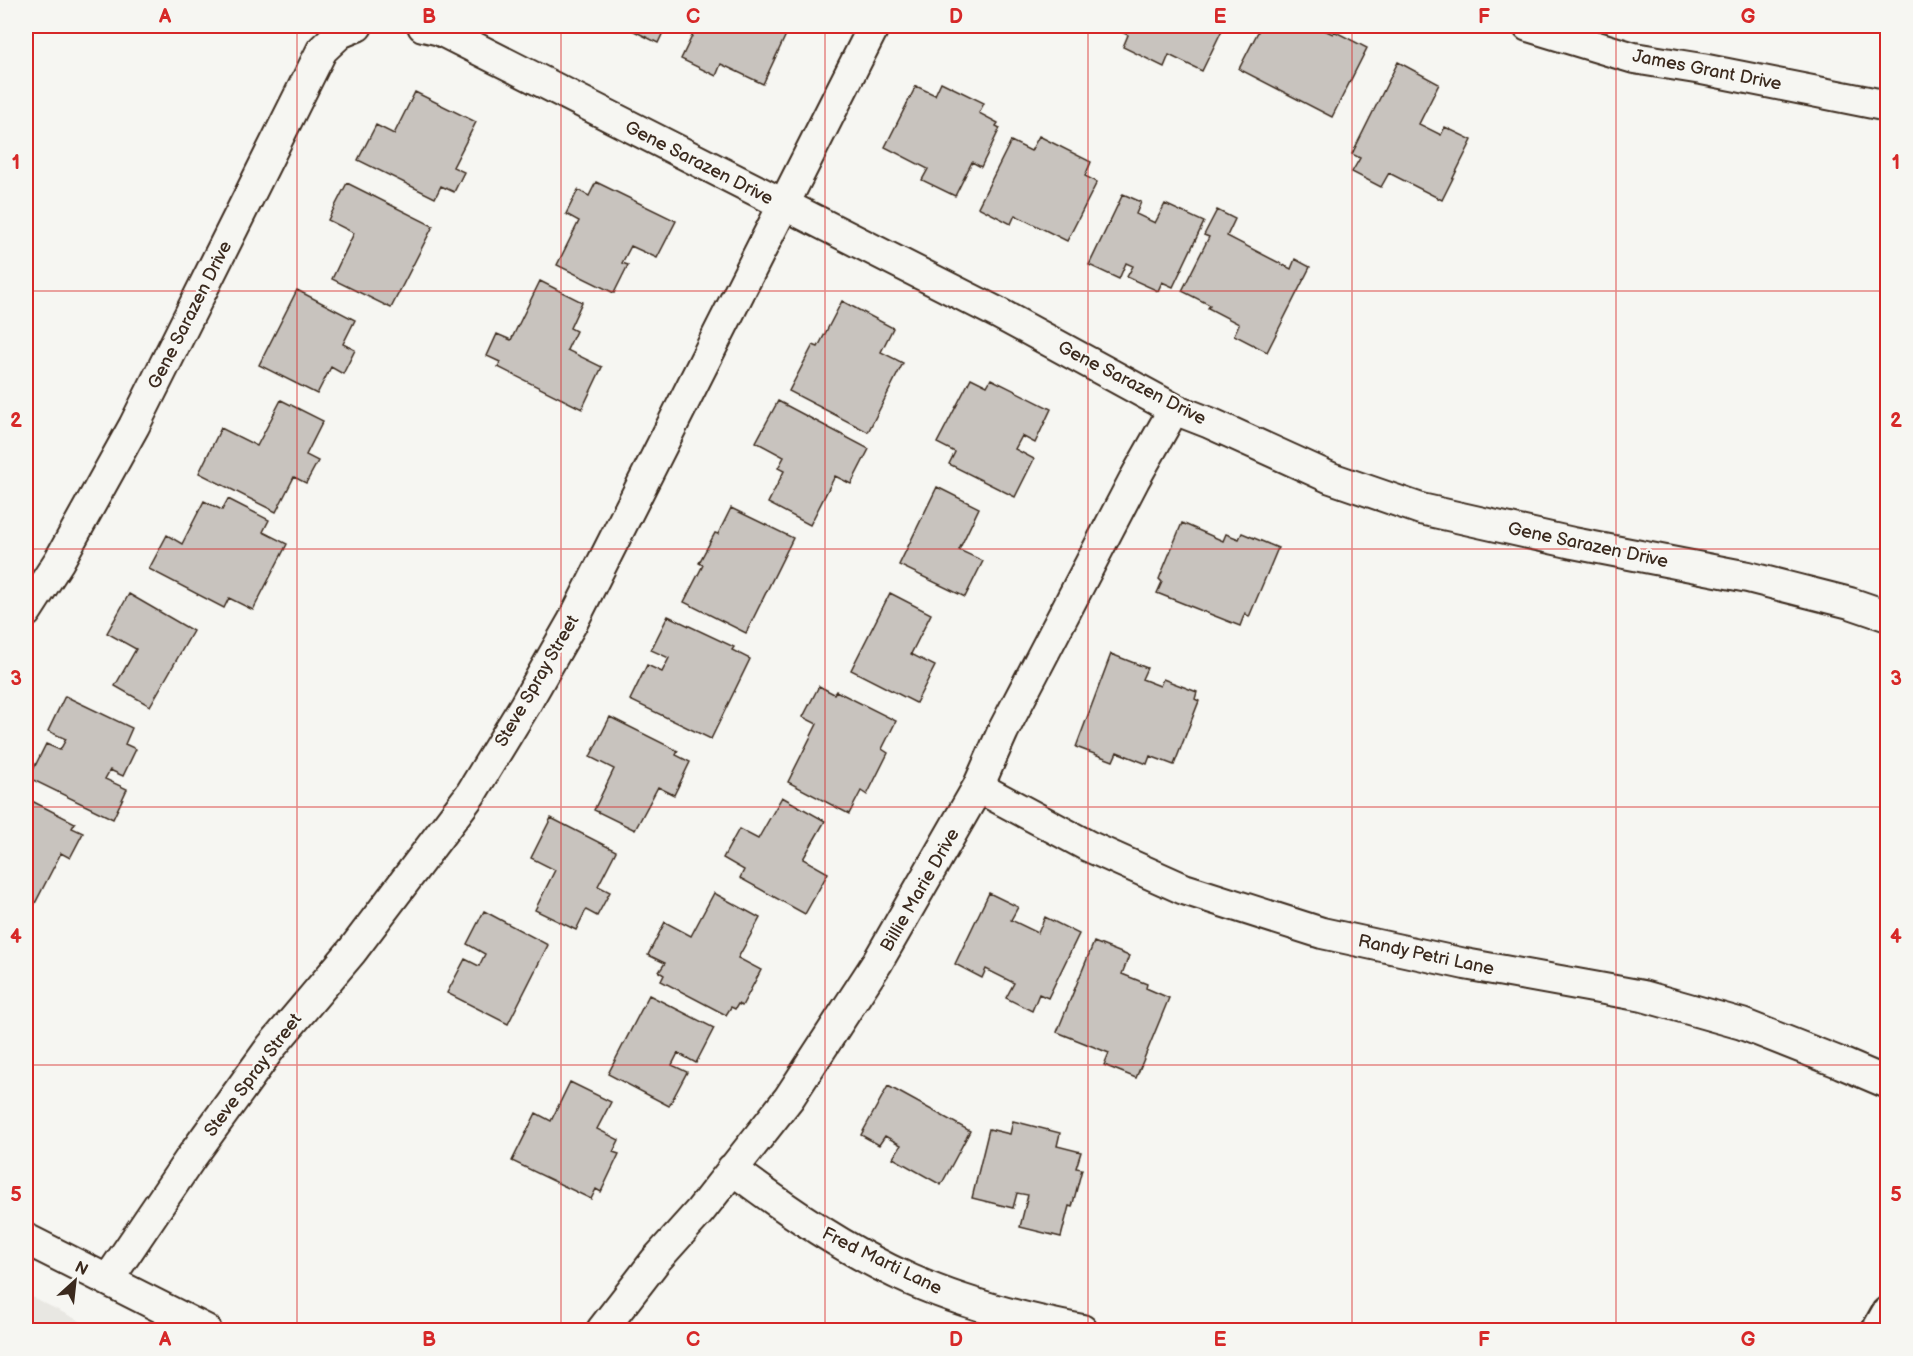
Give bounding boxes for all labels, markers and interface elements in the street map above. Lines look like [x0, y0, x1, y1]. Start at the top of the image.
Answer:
text: A [158, 5, 172, 29]
text: B [422, 5, 436, 29]
text: C [686, 5, 700, 29]
text: D [949, 5, 963, 29]
text: E [1214, 5, 1227, 29]
text: F [1478, 5, 1490, 29]
text: G [1741, 5, 1756, 29]
street label: James Grant Drive [1631, 45, 1784, 95]
street label: Gene Sarazen Drive [622, 117, 777, 210]
text: 1 [12, 151, 20, 175]
text: 1 [1892, 151, 1900, 175]
street label: Gene Sarazen Drive [144, 237, 237, 392]
street label: Gene Sarazen Drive [1055, 337, 1210, 430]
text: 2 [10, 409, 22, 433]
text: 2 [1890, 409, 1902, 433]
street label: Gene Sarazen Drive [1506, 518, 1670, 572]
street label: Steve Spray Street [491, 611, 583, 751]
text: 3 [10, 667, 22, 691]
text: 3 [1890, 667, 1902, 691]
street label: Billie Marie Drive [876, 824, 964, 955]
text: 4 [10, 925, 22, 949]
text: 4 [1890, 925, 1902, 949]
street label: Randy Petri Lane [1356, 930, 1496, 980]
street label: Steve Spray Street [200, 1009, 306, 1141]
text: 5 [10, 1183, 22, 1207]
text: 5 [1890, 1183, 1902, 1207]
street label: Fred Marti Lane [819, 1223, 946, 1299]
north arrow [45, 1251, 105, 1311]
text: N [71, 1258, 91, 1280]
text: A [158, 1328, 172, 1352]
text: B [422, 1328, 436, 1352]
text: C [686, 1328, 700, 1352]
text: D [949, 1328, 963, 1352]
text: E [1214, 1328, 1227, 1352]
text: F [1478, 1328, 1490, 1352]
text: G [1741, 1328, 1756, 1352]

